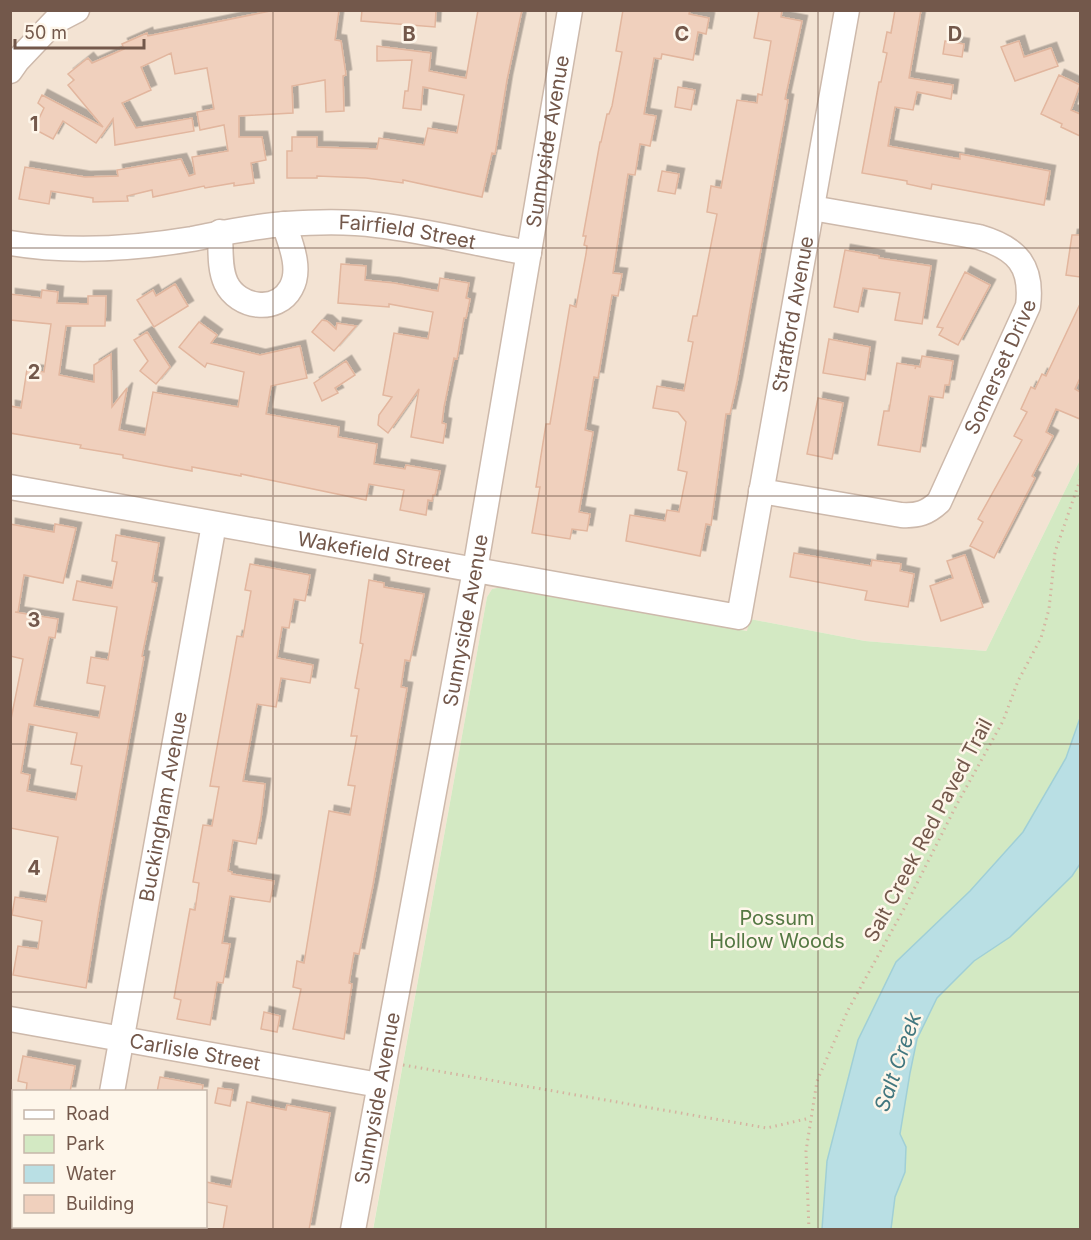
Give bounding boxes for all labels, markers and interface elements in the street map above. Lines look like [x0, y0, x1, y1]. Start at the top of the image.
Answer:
scale bar [15, 12, 144, 50]
text: 50 m [24, 22, 67, 43]
text: B [402, 22, 416, 46]
text: C [675, 22, 689, 46]
text: D [948, 22, 962, 46]
street label: Sunnyside Avenue [521, 53, 574, 229]
text: 1 [30, 112, 38, 136]
street label: Fairfield Street [338, 210, 478, 254]
street label: Stratford Avenue [767, 234, 819, 394]
street label: Somerset Drive [959, 299, 1041, 438]
text: 2 [28, 360, 40, 384]
street label: Wakefield Street [296, 527, 453, 577]
street label: Sunnyside Avenue [438, 532, 493, 708]
text: 3 [28, 608, 40, 632]
street label: Buckingham Avenue [134, 710, 192, 904]
street label: Salt Creek Red Paved Trail [859, 714, 997, 946]
text: 4 [27, 856, 41, 880]
park label: Possum Hollow Woods [709, 906, 845, 953]
water label: Salt Creek [869, 1009, 926, 1115]
street label: Sunnyside Avenue [350, 1010, 405, 1186]
street label: Carlisle Street [128, 1029, 263, 1076]
legend [12, 1090, 207, 1228]
text: Road [66, 1103, 109, 1124]
text: Park [66, 1133, 105, 1154]
text: Water [66, 1163, 116, 1184]
text: Building [66, 1193, 134, 1214]

